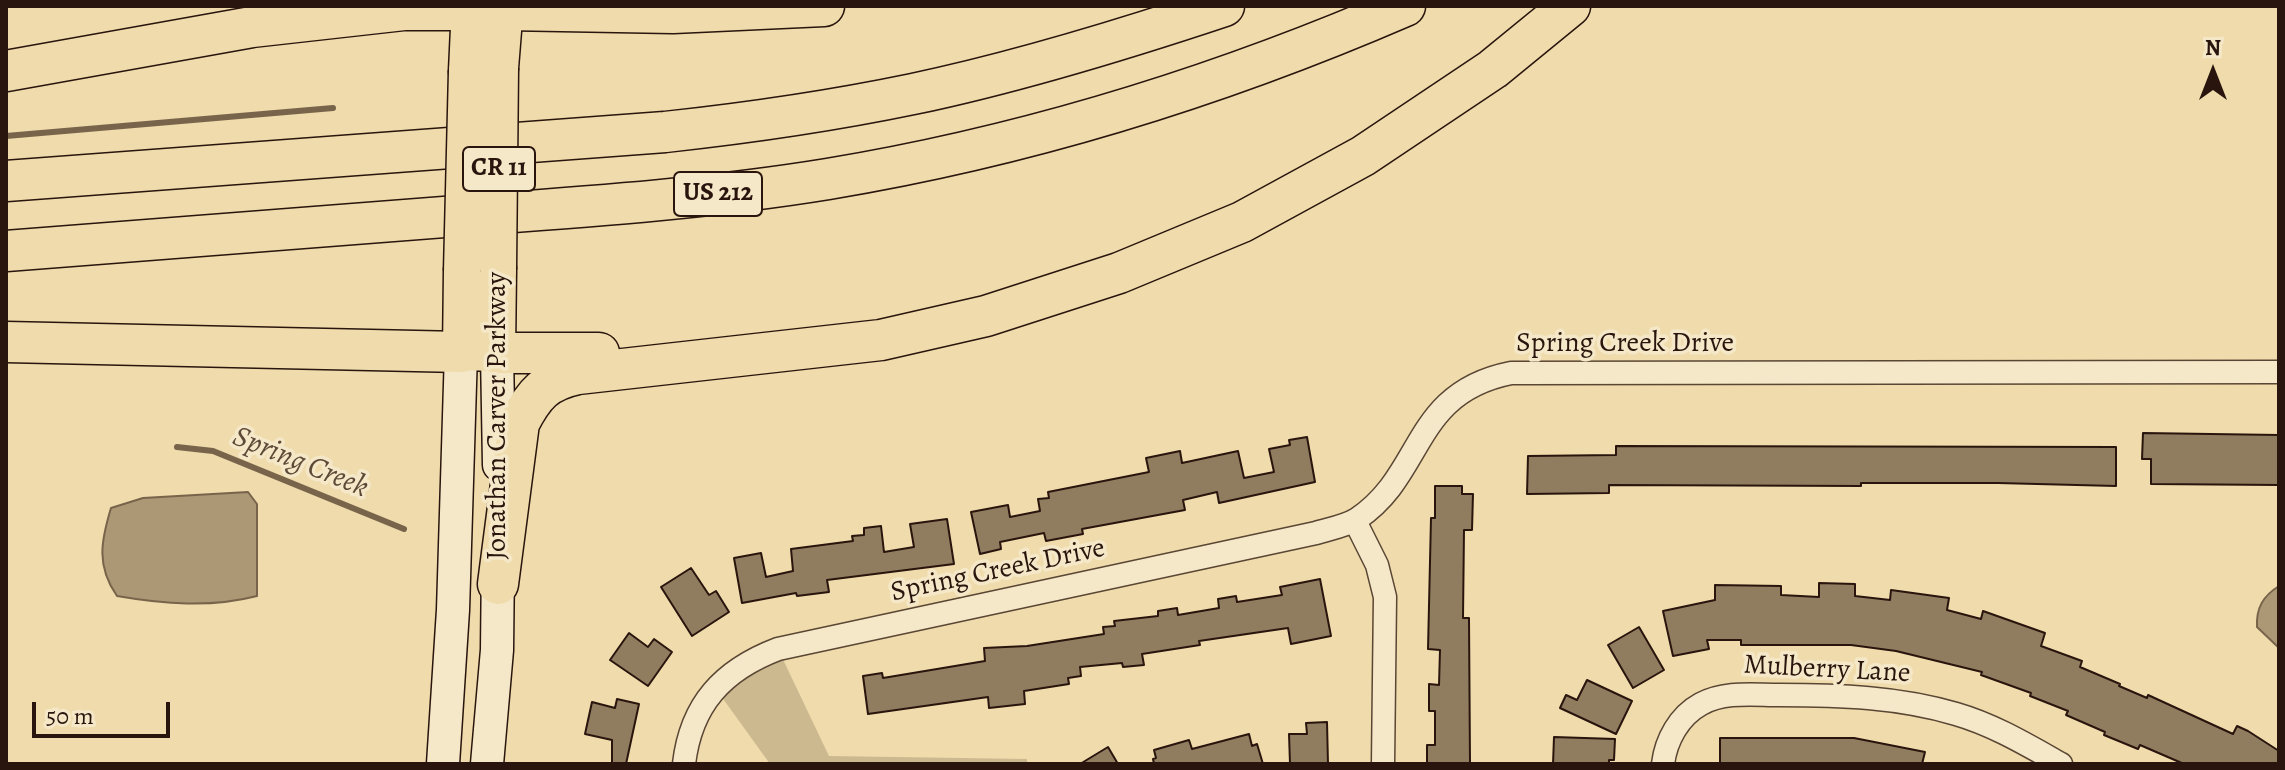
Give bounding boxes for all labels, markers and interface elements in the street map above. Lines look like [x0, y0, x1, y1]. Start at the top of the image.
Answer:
north arrow [2173, 32, 2253, 112]
text: N [2205, 33, 2221, 63]
road number: CR 11 [463, 147, 535, 191]
road number: US 212 [674, 172, 762, 216]
street label: Jonathan Carver Parkway [481, 272, 515, 560]
street label: Spring Creek Drive [1516, 327, 1734, 361]
water label: Spring Creek [227, 420, 373, 506]
street label: Spring Creek Drive [888, 532, 1108, 610]
street label: Mulberry Lane [1743, 649, 1911, 691]
scale bar [36, 686, 174, 736]
text: 50 m [46, 700, 94, 732]

